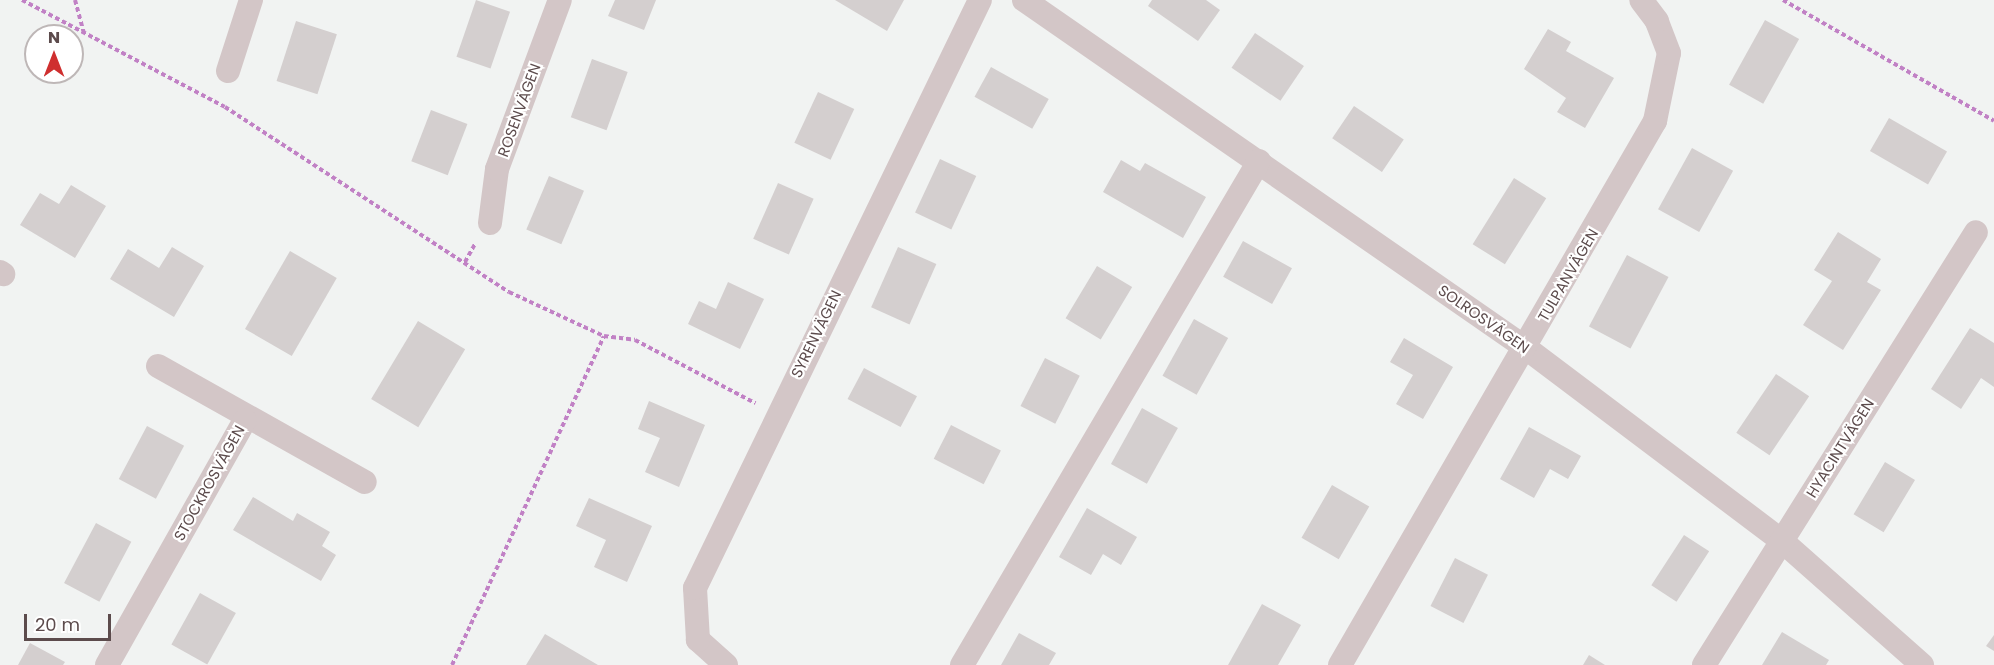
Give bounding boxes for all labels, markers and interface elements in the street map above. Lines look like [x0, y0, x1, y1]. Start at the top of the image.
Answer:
north arrow [24, 24, 84, 84]
text: N [48, 26, 60, 49]
street label: ROSENVÄGEN [494, 61, 544, 159]
street label: TULPANVÄGEN [1534, 225, 1602, 325]
street label: SOLROSVÄGEN [1435, 281, 1533, 357]
street label: SYRENVÄGEN [787, 287, 845, 381]
street label: HYACINTVÄGEN [1802, 395, 1878, 501]
street label: STOCKROSVÄGEN [170, 422, 248, 544]
scale bar [27, 602, 114, 640]
text: 20 m [35, 612, 80, 637]

